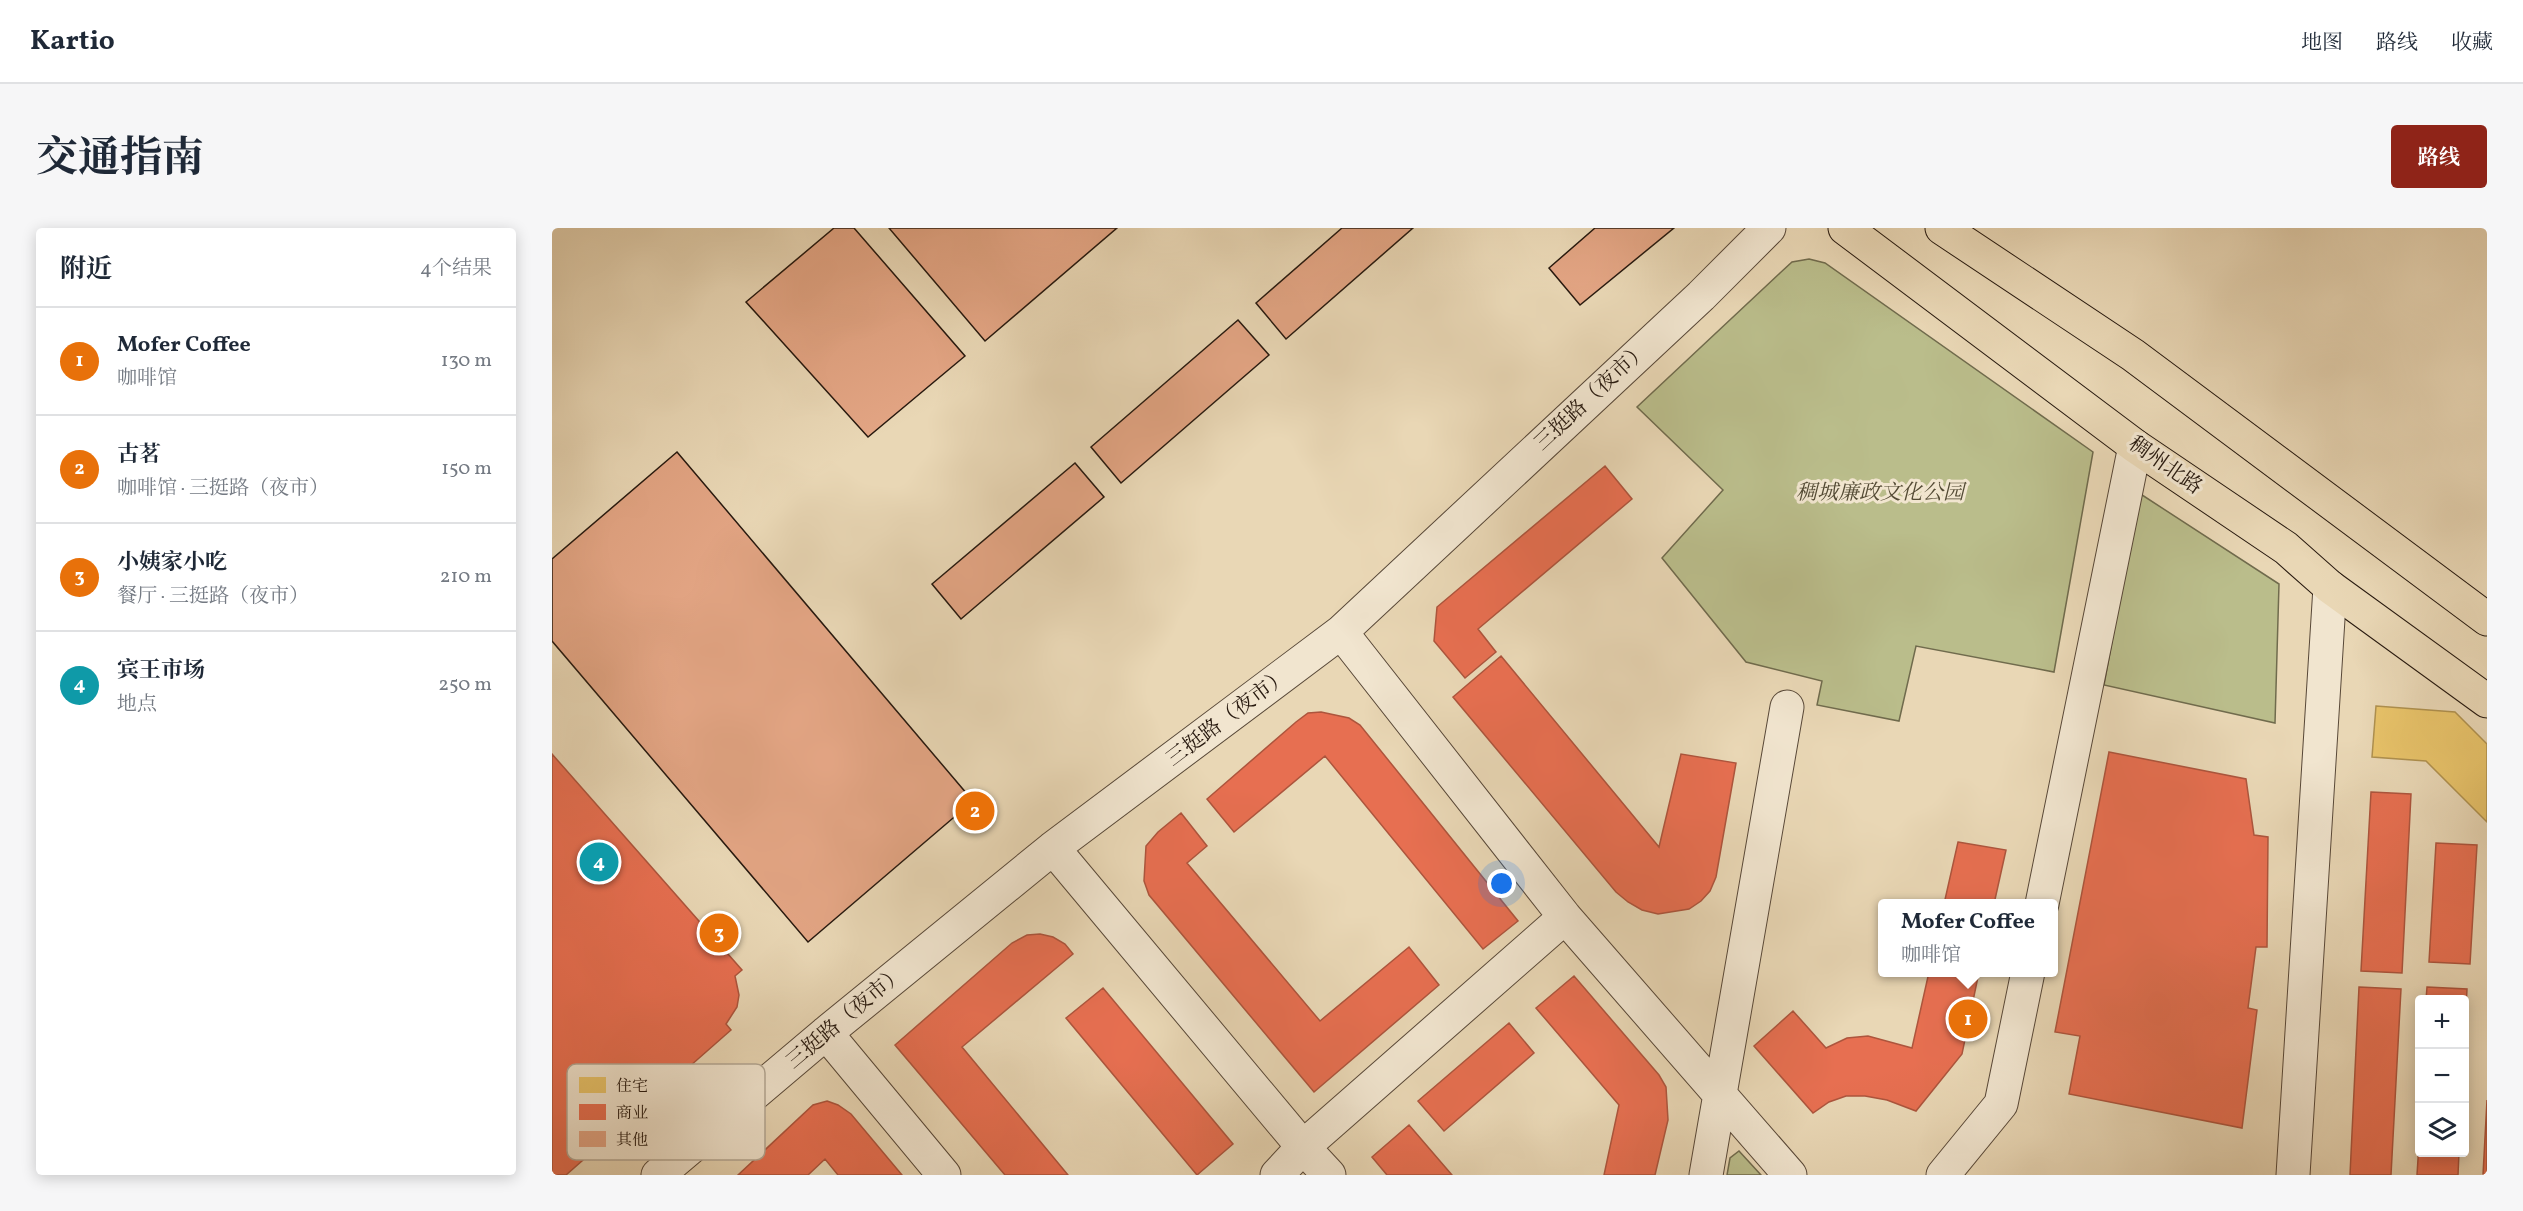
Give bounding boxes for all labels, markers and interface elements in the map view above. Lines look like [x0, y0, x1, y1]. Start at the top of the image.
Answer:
text: Kartio [30, 22, 115, 61]
text: 地图 [2301, 29, 2343, 58]
text: 路线 [2376, 29, 2418, 58]
text: 收藏 [2451, 29, 2493, 58]
button: 路线 [2391, 125, 2487, 188]
text: 交通指南 [36, 131, 204, 190]
text: 附近 [60, 252, 112, 288]
text: 4个结果 [420, 255, 492, 283]
text: Mofer Coffee [117, 330, 251, 361]
street label: 三挺路（夜市） [1528, 336, 1656, 458]
text: 1 [75, 347, 84, 375]
text: 130 m [441, 347, 492, 375]
text: 咖啡馆 [117, 365, 177, 393]
street label: 稠州北路 [2122, 430, 2208, 502]
text: 古茗 [117, 440, 161, 471]
text: 2 [74, 455, 85, 483]
text: 150 m [441, 455, 492, 483]
text: 咖啡馆 · 三挺路（夜市） [117, 475, 329, 503]
park label: 稠城廉政文化公园 [1796, 479, 1967, 508]
text: 小姨家小吃 [117, 548, 227, 579]
text: 3 [74, 563, 85, 591]
text: 210 m [440, 563, 492, 591]
text: 餐厅 · 三挺路（夜市） [117, 583, 309, 611]
text: 宾王市场 [117, 656, 205, 687]
street label: 三挺路（夜市） [1161, 662, 1295, 774]
text: 4 [73, 671, 86, 699]
text: 250 m [438, 671, 492, 699]
text: 地点 [117, 691, 157, 719]
pin: 2 [956, 788, 994, 834]
pin: 4 [580, 840, 618, 884]
your location [1487, 869, 1516, 898]
popup [1878, 899, 2058, 977]
text: Mofer Coffee [1901, 907, 2035, 938]
pin: 3 [700, 910, 738, 956]
text: 咖啡馆 [1901, 942, 1961, 970]
street label: 三挺路（夜市） [780, 960, 912, 1076]
map controls [2415, 995, 2469, 1157]
button: + [2415, 995, 2469, 1049]
pin: 1 [1948, 996, 1988, 1042]
button: − [2415, 1049, 2469, 1103]
legend [567, 1064, 765, 1160]
text: 住宅 [616, 1076, 648, 1098]
text: 商业 [616, 1103, 648, 1125]
button: layers [2415, 1103, 2469, 1157]
text: 其他 [616, 1130, 648, 1152]

